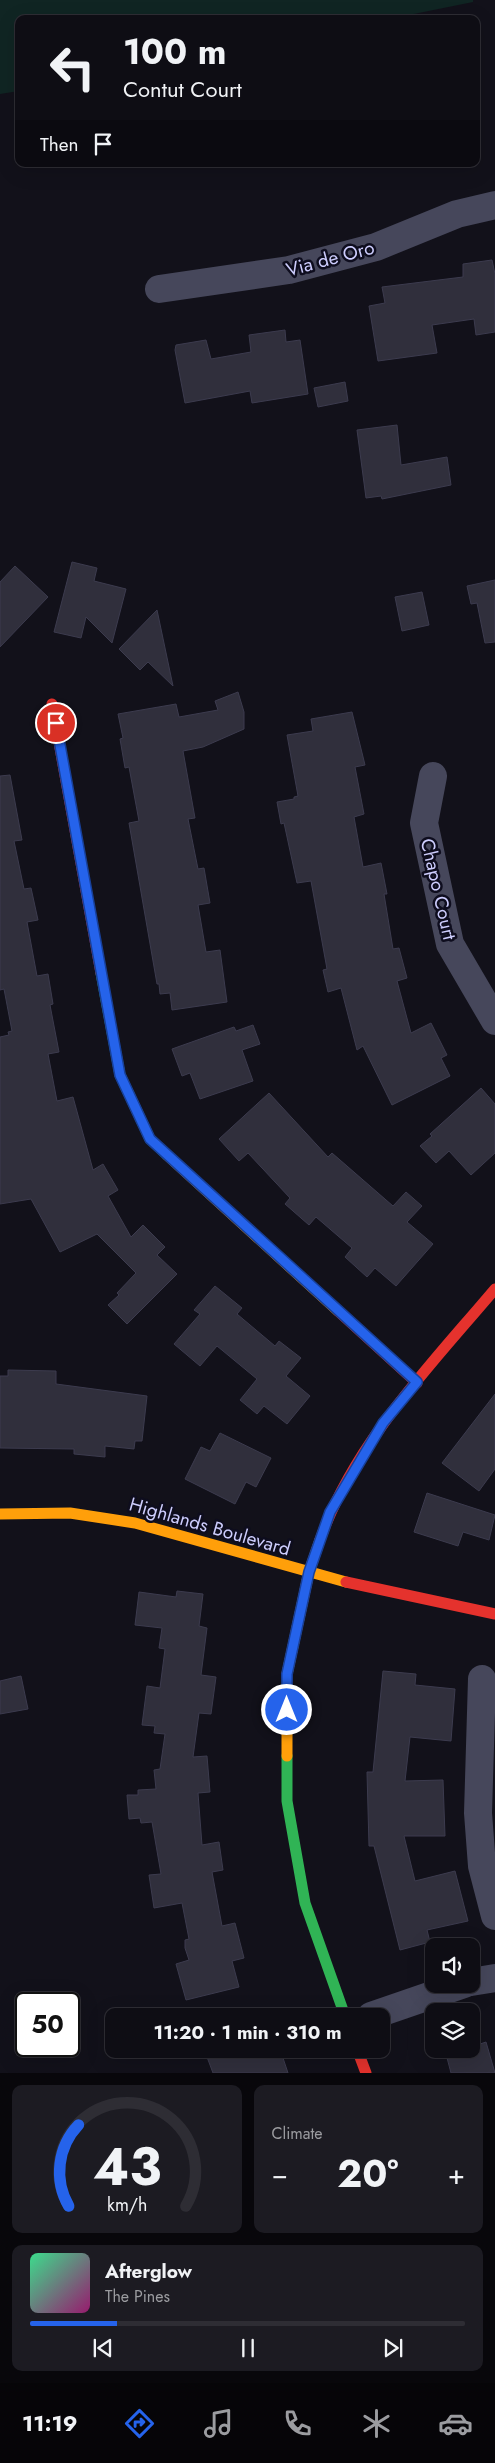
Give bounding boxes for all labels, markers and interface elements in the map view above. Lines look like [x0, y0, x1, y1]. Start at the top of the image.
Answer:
text: 100 m [123, 27, 226, 77]
icon: left [40, 35, 105, 100]
text: Contut Court [123, 73, 242, 105]
icon: arrive [89, 130, 117, 158]
text: Then [40, 131, 79, 158]
street label: Via de Oro [283, 234, 377, 283]
pin [35, 702, 77, 744]
icon: arrive [42, 709, 70, 737]
street label: Chapo Court [414, 836, 463, 943]
street label: Highlands Boulevard [126, 1491, 294, 1562]
position arrow [260, 1683, 312, 1735]
map controls [425, 1938, 480, 2058]
button: sound [425, 1938, 480, 1993]
speed limit sign: 50 [15, 1992, 80, 2057]
button: layers [425, 2003, 480, 2058]
text: 11:20 · 1 min · 310 m [154, 2019, 342, 2046]
text: Climate [272, 2122, 323, 2145]
text: 43 [92, 2129, 161, 2205]
text: 20° [337, 2146, 399, 2201]
text: − [272, 2154, 288, 2195]
text: + [448, 2154, 465, 2195]
text: km/h [107, 2192, 147, 2218]
text: Afterglow [105, 2258, 192, 2285]
text: The Pines [105, 2285, 170, 2308]
icon: previous [89, 2334, 117, 2362]
icon: pause [234, 2334, 262, 2362]
icon: next [379, 2334, 407, 2362]
icon: directions [122, 2406, 157, 2441]
icon: music [201, 2406, 236, 2441]
icon: phone [280, 2406, 315, 2441]
icon: climate [359, 2406, 394, 2441]
icon: car [438, 2406, 473, 2441]
text: 11:19 [22, 2407, 77, 2439]

